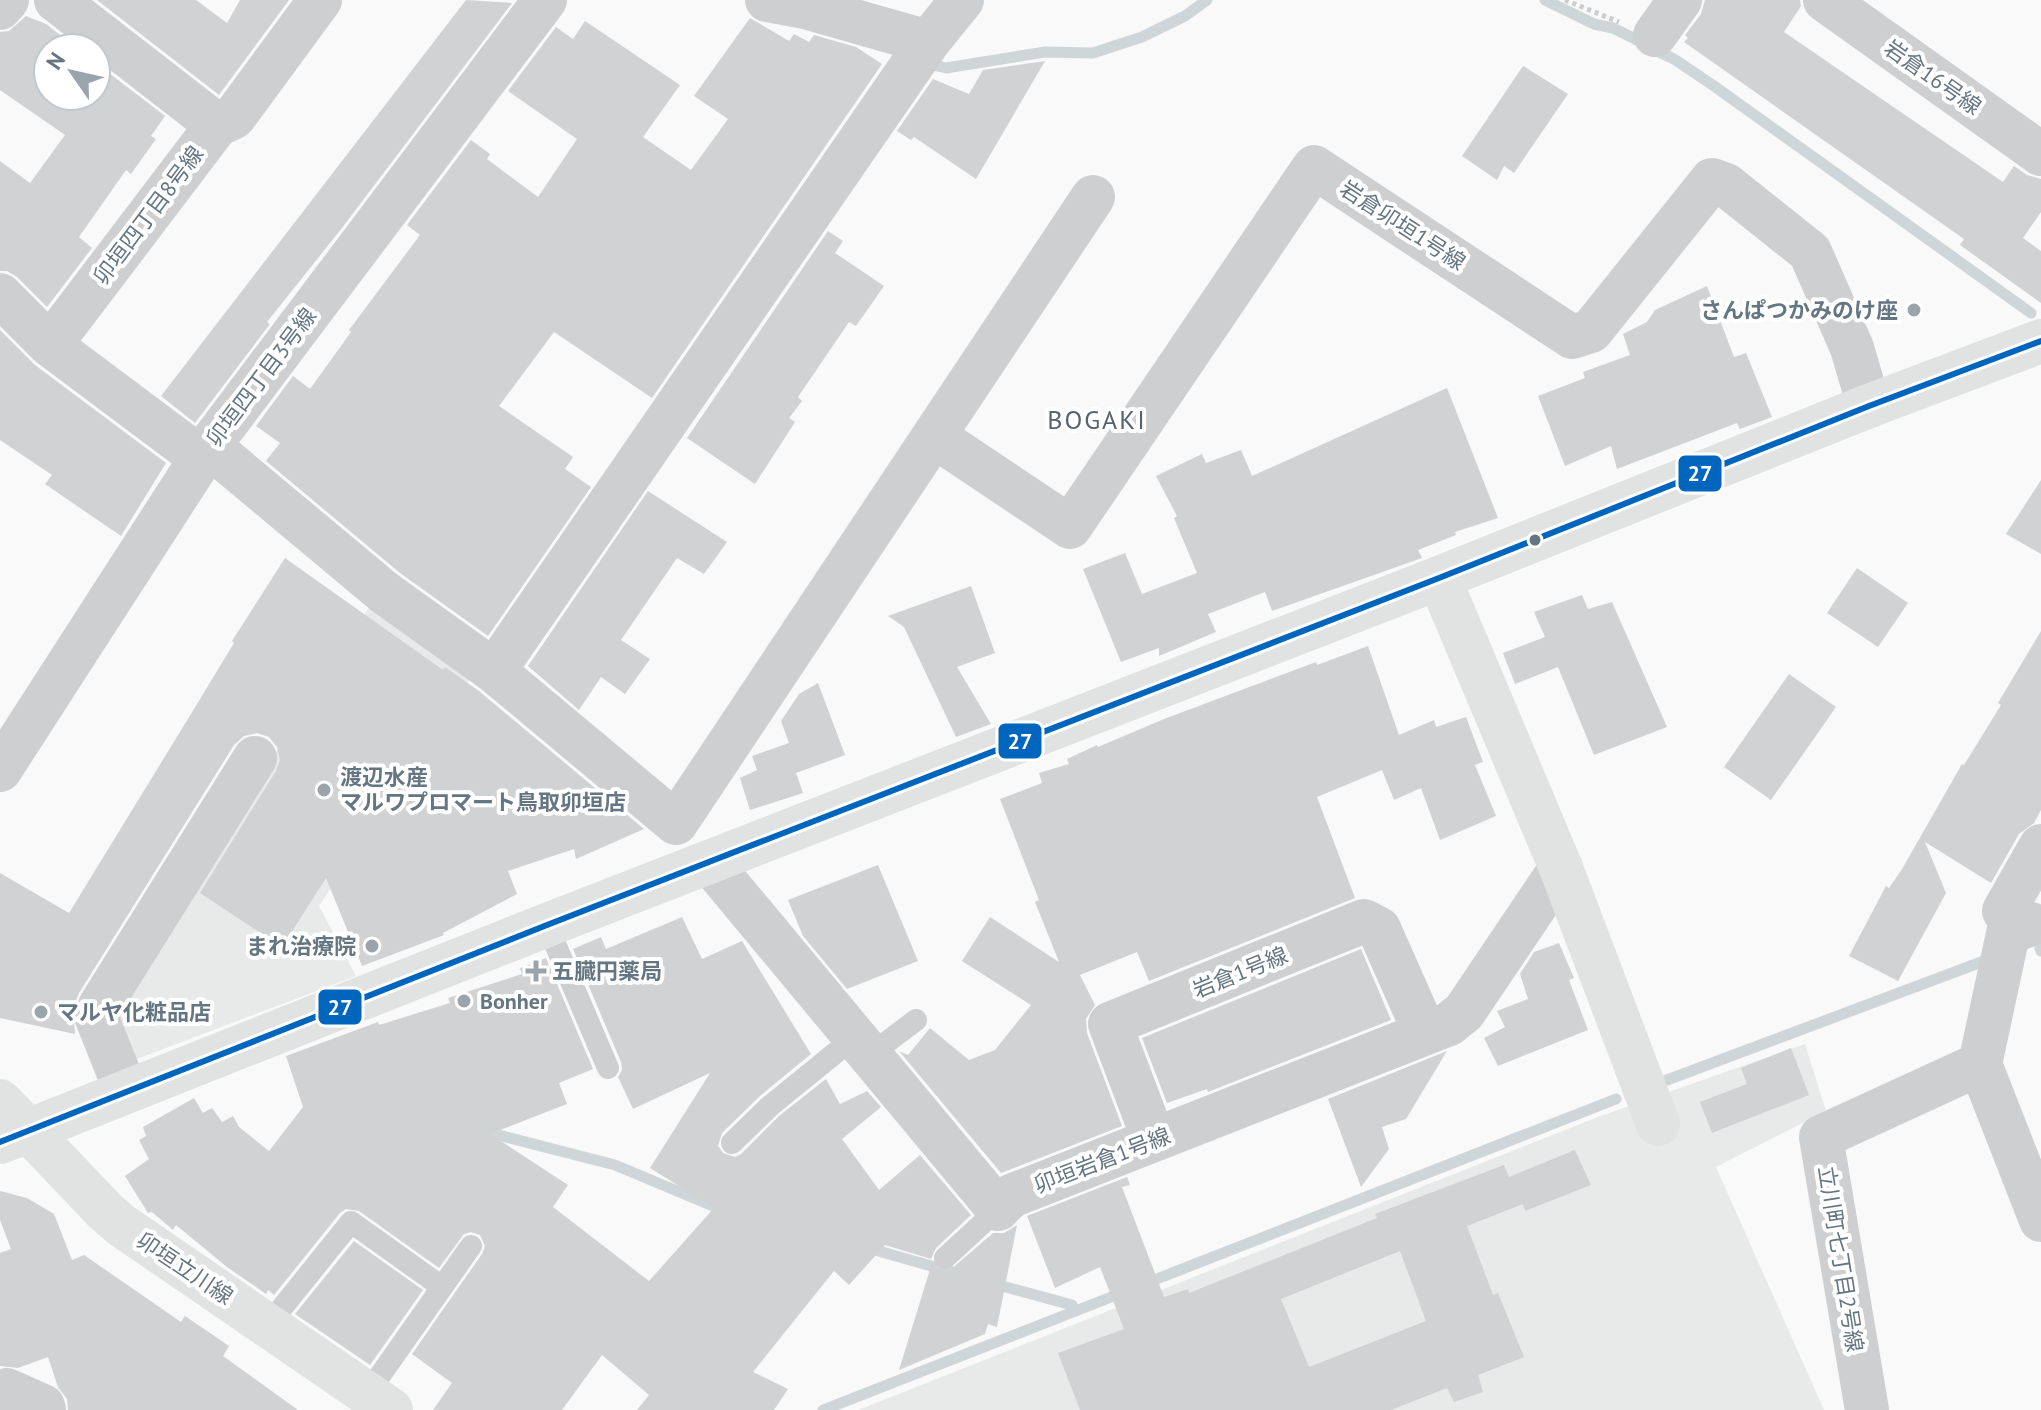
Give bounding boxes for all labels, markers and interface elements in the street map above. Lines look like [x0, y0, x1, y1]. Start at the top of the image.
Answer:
north arrow [32, 32, 112, 112]
street label: 岩倉16号線 [1879, 33, 1987, 121]
text: N [40, 47, 71, 75]
street label: 卯垣四丁目8号線 [87, 140, 209, 290]
street label: 岩倉卯垣1号線 [1335, 174, 1471, 276]
place label: さんぱつかみのけ座 [1700, 296, 1898, 324]
marker: さんぱつかみのけ座 [1905, 301, 1923, 319]
street label: 卯垣四丁目3号線 [200, 302, 322, 452]
district label: BOGAKI [1047, 403, 1147, 436]
line badge: 27 [1677, 454, 1723, 493]
text: 27 [1688, 459, 1712, 487]
unlabelled marker [1527, 532, 1543, 548]
line badge: 27 [997, 722, 1043, 760]
text: 27 [1008, 727, 1032, 755]
place label: 渡辺水産 マルワプロマート鳥取卯垣店 [340, 763, 626, 816]
marker: 渡辺水産 マルワプロマート鳥取卯垣店 [315, 781, 333, 799]
place label: まれ治療院 [246, 932, 356, 960]
marker: まれ治療院 [363, 937, 381, 955]
street label: 岩倉1号線 [1188, 940, 1292, 1004]
place label: 五臓円薬局 [552, 957, 662, 985]
marker: 五臓円薬局 [527, 962, 545, 980]
place label: Bonher [480, 987, 548, 1015]
line badge: 27 [317, 988, 363, 1026]
marker: Bonher [455, 992, 473, 1010]
text: 27 [328, 993, 352, 1021]
place label: マルヤ化粧品店 [57, 998, 211, 1026]
marker: マルヤ化粧品店 [32, 1003, 50, 1021]
street label: 卯垣岩倉1号線 [1030, 1121, 1174, 1199]
street label: 立川町七丁目2号線 [1812, 1164, 1870, 1354]
street label: 卯垣立川線 [132, 1226, 238, 1310]

